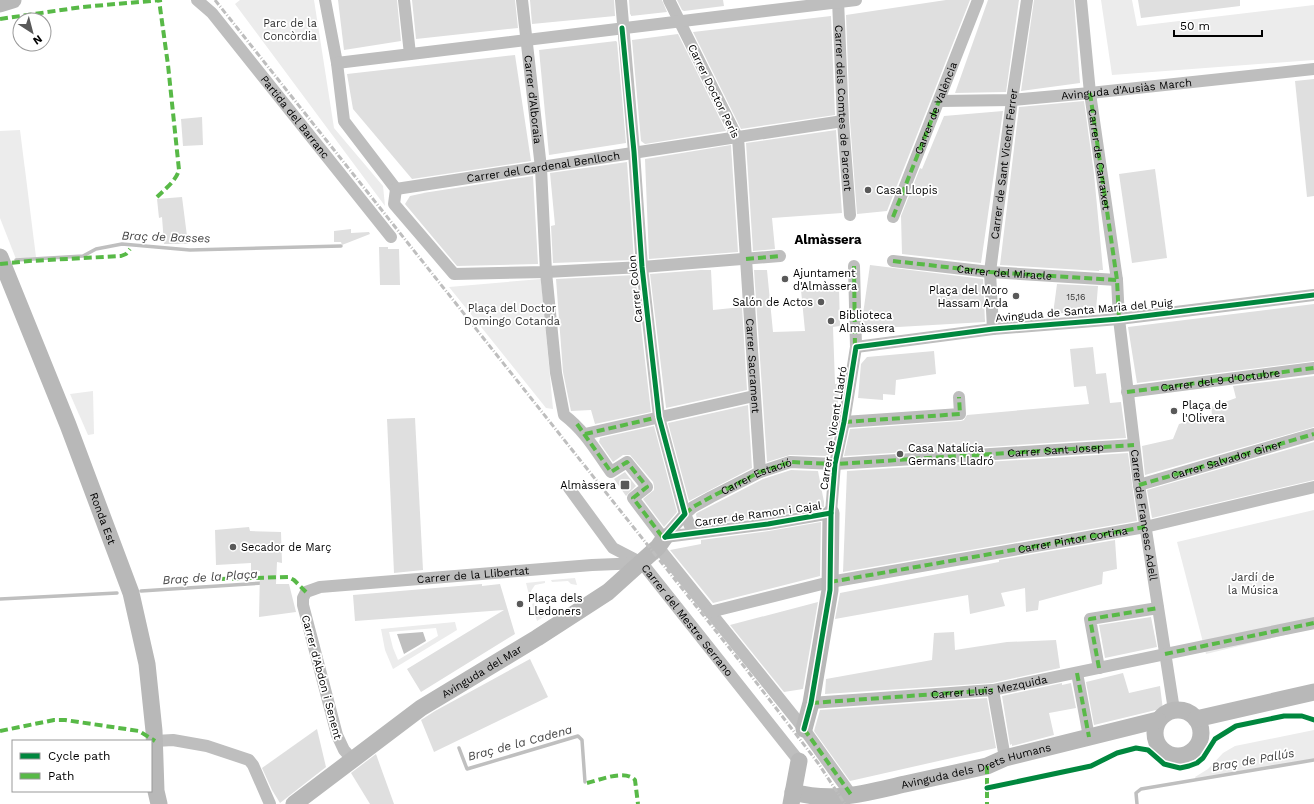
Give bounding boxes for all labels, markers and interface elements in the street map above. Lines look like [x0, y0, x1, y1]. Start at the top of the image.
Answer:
north arrow [12, 12, 52, 52]
scale bar [1174, 12, 1262, 38]
park label: Parc de la Concòrdia [263, 17, 317, 43]
text: 50 m [1180, 19, 1210, 33]
street label: Carrer dels Comtes de Parcent [832, 24, 854, 192]
text: N [30, 32, 45, 47]
street label: Carrer Doctor Peris [685, 42, 742, 141]
street label: Carrer d'Alboraia [521, 54, 544, 144]
street label: Carrer de València [912, 60, 960, 156]
street label: Partida del Barranc [258, 73, 332, 162]
street label: Avinguda d'Ausiàs March [1061, 76, 1193, 103]
street label: Carrer de Sant Vicent Ferrer [988, 87, 1021, 240]
street label: Carrer de Carraixet [1085, 108, 1113, 211]
street label: Carrer del Cardenal Benlloch [466, 149, 621, 185]
place label: Casa Llopis [876, 184, 938, 197]
marker: Casa Llopis [863, 185, 873, 195]
water label: Braç de Basses [121, 228, 211, 246]
district label: Almàssera [794, 232, 862, 247]
street label: Carrer Colon [625, 255, 646, 323]
street label: Carrer del Miracle [956, 262, 1053, 283]
place label: Ajuntament d'Almàssera [793, 267, 857, 293]
marker: Ajuntament d'Almàssera [780, 274, 790, 284]
place label: Plaça del Moro Hassam Arda [929, 284, 1008, 310]
marker: Plaça del Moro Hassam Arda [1011, 291, 1021, 301]
house number: 15,16 [1066, 292, 1086, 302]
place label: Salón de Actos [732, 296, 813, 309]
street label: Avinguda de Santa Maria del Puig [995, 296, 1173, 325]
marker: Salón de Actos [816, 297, 826, 307]
park label: Plaça del Doctor Domingo Cotanda [464, 302, 560, 328]
place label: Biblioteca Almàssera [839, 309, 895, 335]
marker: Biblioteca Almàssera [826, 316, 836, 326]
street label: Carrer Sacrament [743, 318, 762, 414]
street label: Carrer de Vicent Lladró [817, 365, 850, 491]
street label: Carrer del 9 d'Octubre [1160, 366, 1281, 395]
place label: Plaça de l'Olivera [1182, 399, 1227, 425]
marker: Plaça de l'Olivera [1169, 406, 1179, 416]
street label: Carrer Salvador Giner [1169, 438, 1284, 482]
street label: Carrer Sant Josep [1007, 441, 1105, 460]
place label: Casa Natalícia Germans Lladró [908, 442, 994, 468]
marker: Casa Natalícia Germans Lladró [895, 449, 905, 459]
street label: Carrer de Francesc Adell [1128, 449, 1160, 582]
street label: Carrer Estació [719, 456, 793, 498]
place label: Almàssera [560, 479, 616, 492]
marker: Almàssera [619, 479, 631, 491]
street label: Ronda Est [87, 491, 118, 547]
street label: Carrer de Ramon i Cajal [694, 499, 823, 530]
street label: Carrer Pintor Cortina [1017, 524, 1129, 556]
place label: Secador de Març [241, 541, 331, 554]
marker: Secador de Març [228, 542, 238, 552]
street label: Carrer del Mestre Serrano [639, 562, 735, 679]
street label: Carrer de la Llibertat [416, 564, 530, 586]
water label: Braç de la Plaça [162, 567, 259, 587]
park label: Jardí de la Música [1228, 571, 1278, 597]
place label: Plaça dels Lledoners [528, 592, 583, 618]
marker: Plaça dels Lledoners [515, 599, 525, 609]
street label: Carrer d'Abdon i Senent [299, 614, 344, 741]
street label: Avinguda del Mar [439, 642, 525, 701]
street label: Carrer Lluïs Mezquida [931, 673, 1049, 701]
water label: Braç de la Cadena [466, 722, 574, 764]
legend [12, 740, 152, 792]
street label: Avinguda dels Drets Humans [900, 741, 1052, 792]
water label: Braç de Pallús [1211, 746, 1295, 774]
text: Cycle path [48, 749, 110, 763]
text: Path [48, 769, 74, 783]

